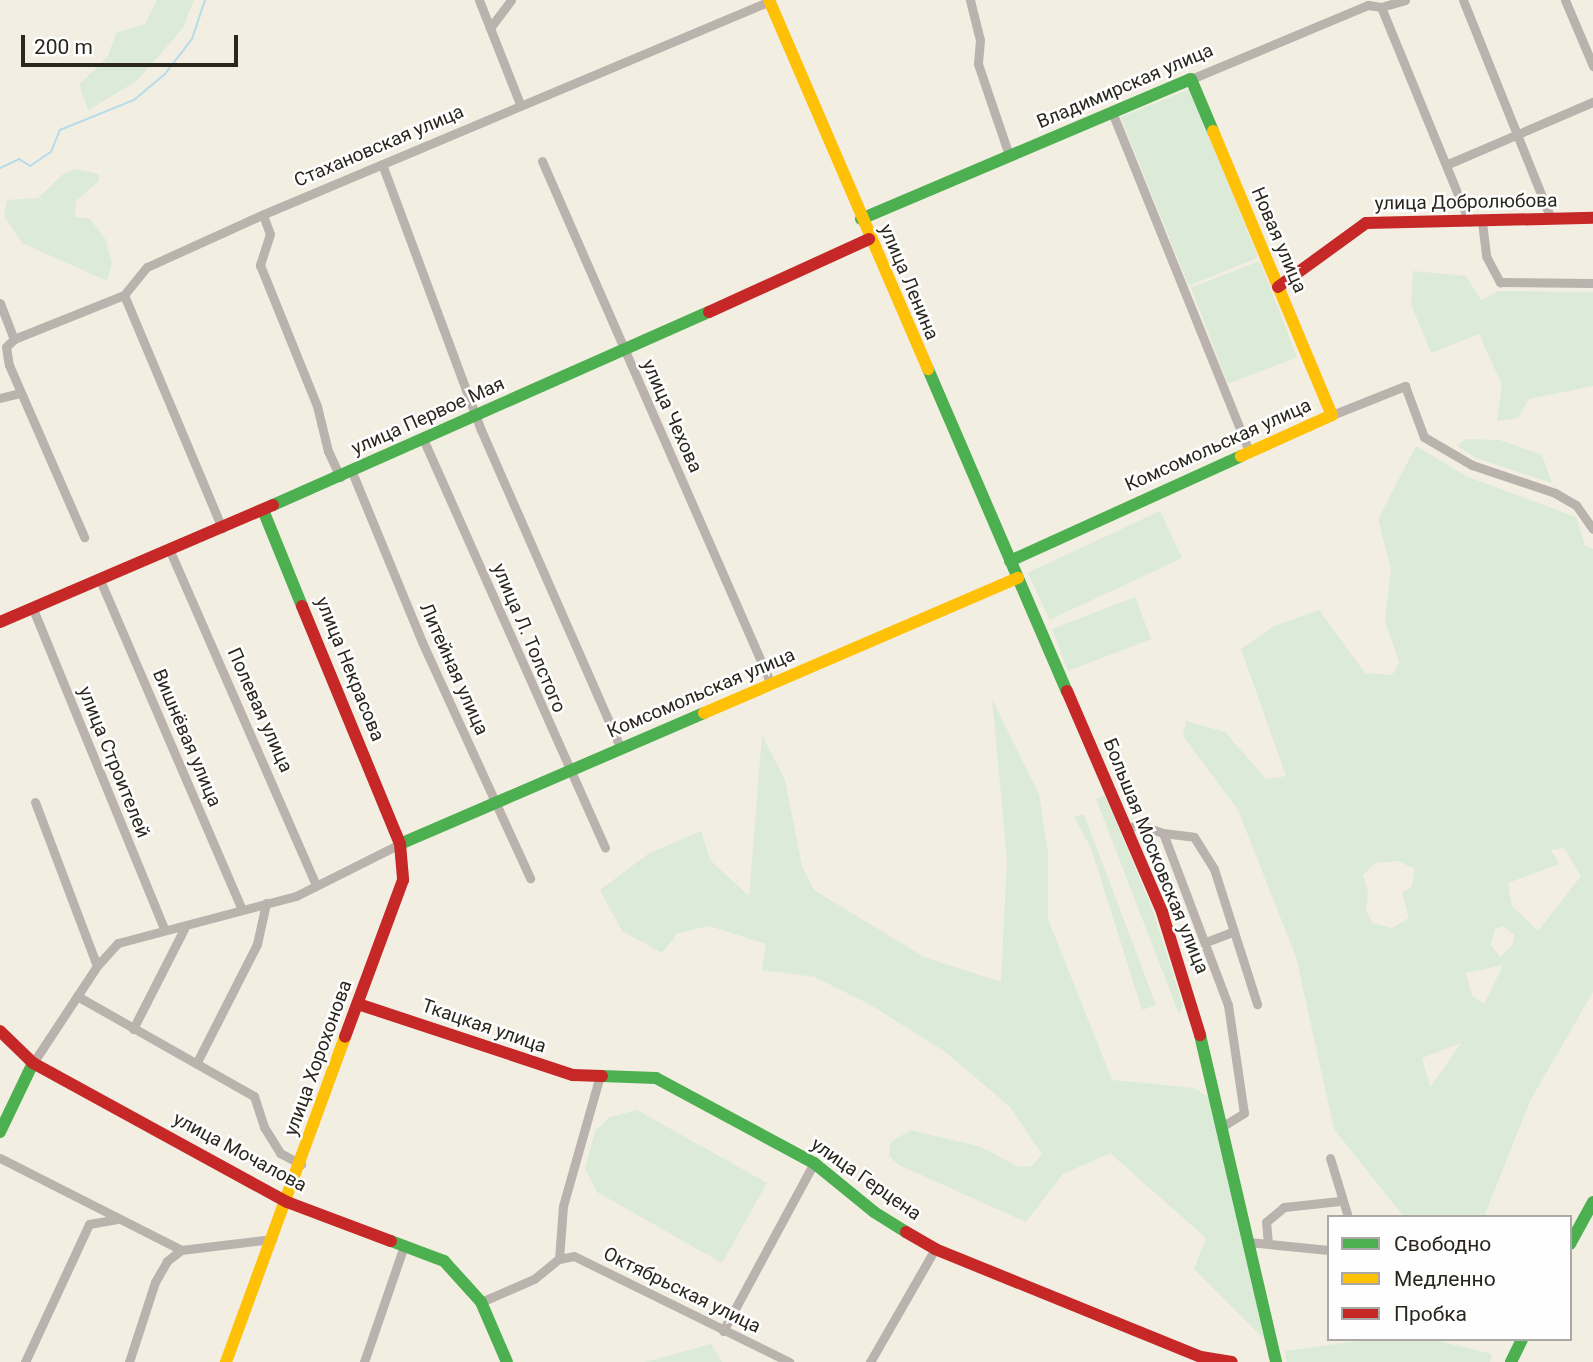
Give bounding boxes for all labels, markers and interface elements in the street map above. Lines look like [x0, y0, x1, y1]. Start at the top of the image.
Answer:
scale bar [24, 21, 242, 65]
text: 200 m [34, 35, 93, 59]
street label: Владимирская улица [1033, 39, 1217, 133]
street label: Стахановская улица [291, 100, 467, 192]
street label: Новая улица [1246, 184, 1312, 296]
street label: улица Добролюбова [1374, 189, 1558, 215]
street label: улица Ленина [874, 221, 944, 343]
street label: улица Чехова [637, 356, 707, 476]
street label: улица Первое Мая [348, 372, 508, 460]
street label: Комсомольская улица [1121, 394, 1315, 496]
street label: улица Л. Толстого [487, 560, 571, 716]
street label: улица Некрасова [311, 593, 389, 745]
street label: Литейная улица [415, 599, 493, 739]
street label: Комсомольская улица [604, 643, 798, 743]
street label: Полевая улица [222, 644, 298, 776]
street label: Вишнёвая улица [148, 666, 226, 810]
street label: улица Строителей [73, 683, 155, 841]
street label: Большая Московская улица [1098, 735, 1214, 977]
street label: улица Хорохонова [279, 977, 357, 1139]
street label: Ткацкая улица [419, 994, 549, 1058]
street label: улица Мочалова [169, 1107, 311, 1197]
street label: улица Герцена [807, 1133, 925, 1225]
legend [1327, 1215, 1572, 1341]
text: Свободно [1394, 1232, 1491, 1256]
street label: Октябрьская улица [600, 1242, 764, 1338]
text: Медленно [1394, 1267, 1496, 1291]
text: Пробка [1394, 1302, 1467, 1326]

